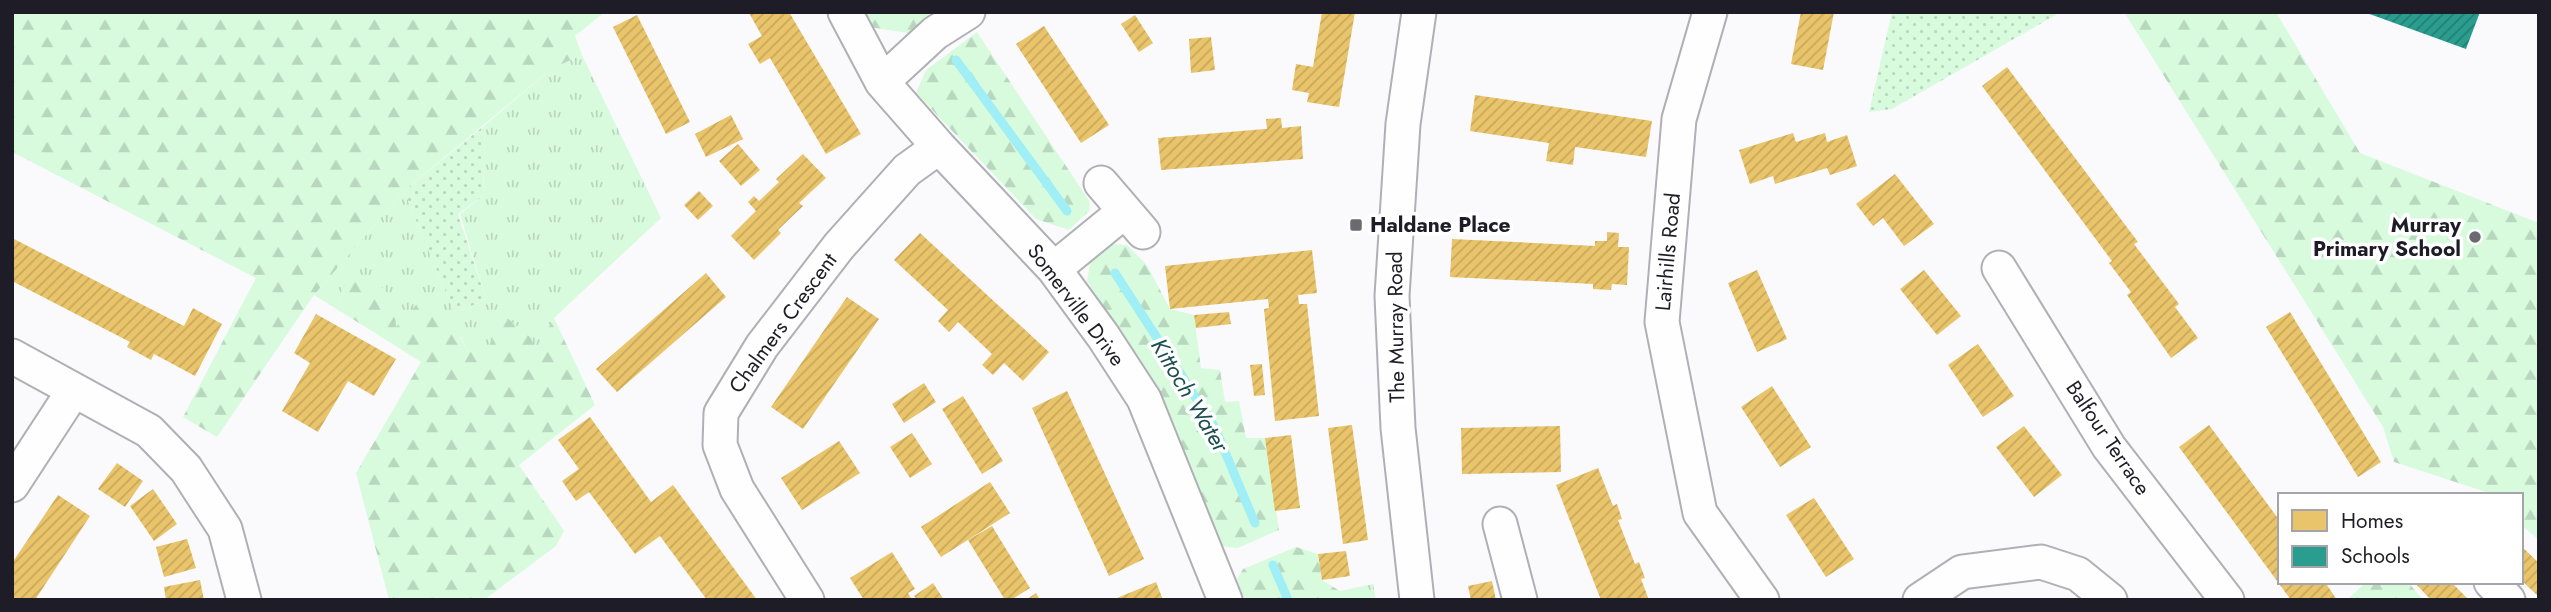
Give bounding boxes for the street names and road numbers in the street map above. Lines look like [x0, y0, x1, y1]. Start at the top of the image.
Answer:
street label: Lairhills Road [1648, 192, 1688, 312]
street label: Somerville Drive [1020, 238, 1132, 373]
street label: Chalmers Crescent [722, 247, 844, 399]
street label: The Murray Road [1380, 251, 1412, 403]
street label: Balfour Terrace [2059, 375, 2158, 501]

